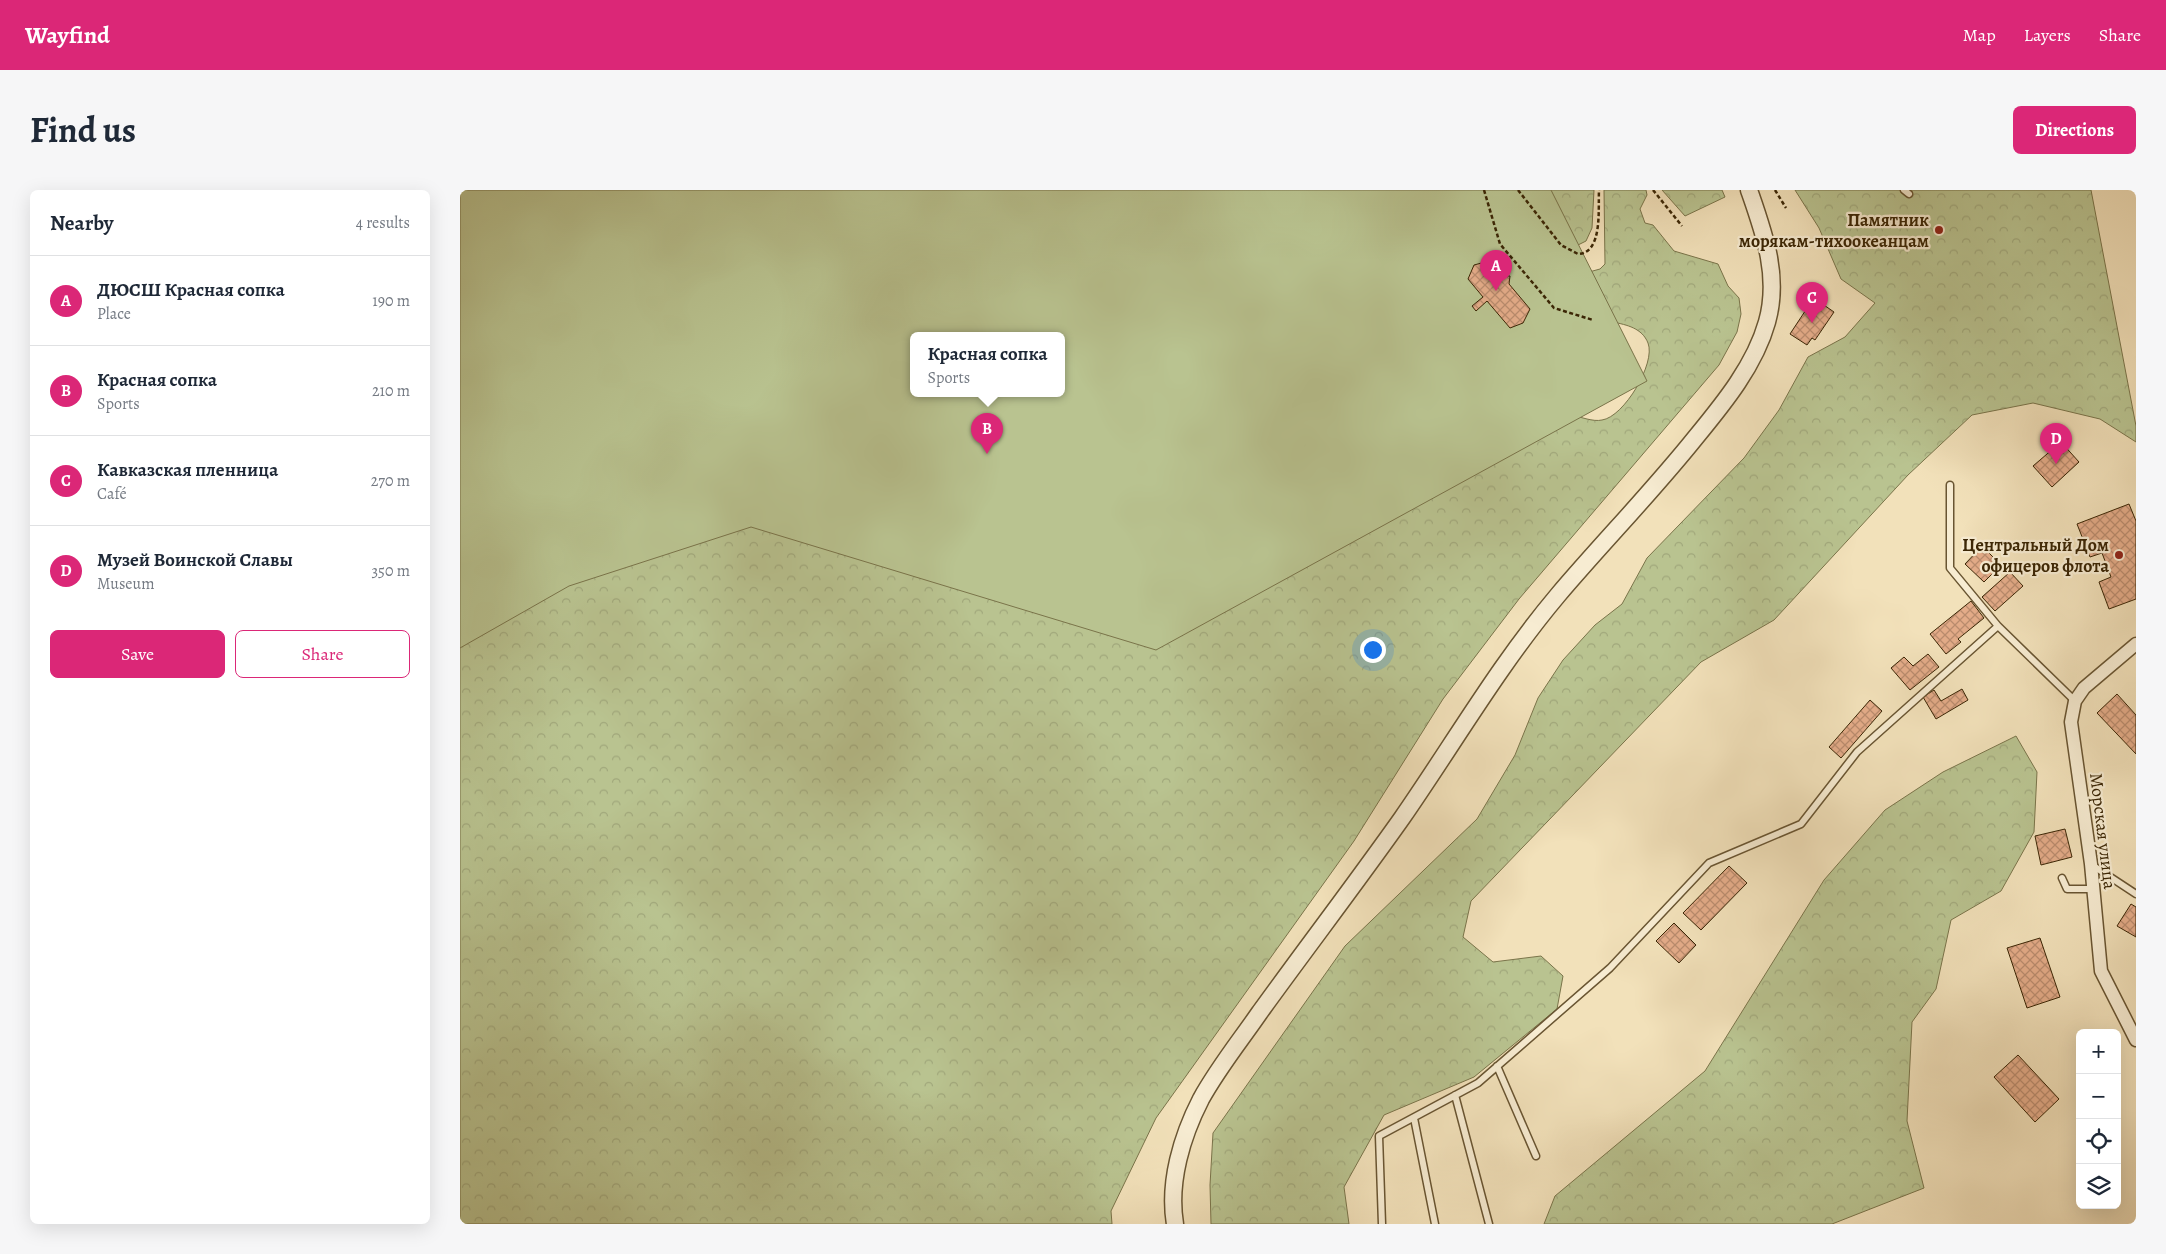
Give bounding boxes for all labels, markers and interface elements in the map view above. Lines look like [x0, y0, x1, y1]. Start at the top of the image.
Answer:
text: Wayfind [25, 19, 110, 51]
text: Map [1963, 23, 1996, 47]
text: Layers [2024, 23, 2071, 47]
text: Share [2099, 23, 2141, 47]
text: Find us [30, 106, 136, 154]
button: Directions [2013, 106, 2136, 154]
place label: Памятник морякам-тихоокеанцам [1739, 208, 1929, 253]
text: Nearby [50, 209, 113, 237]
text: 4 results [356, 212, 410, 234]
marker: Памятник морякам-тихоокеанцам [1933, 224, 1945, 236]
pin: A [1480, 250, 1512, 291]
text: ДЮСШ Красная сопка [97, 277, 285, 303]
pin: C [1796, 282, 1828, 323]
text: A [61, 290, 71, 312]
text: 190 m [372, 290, 410, 312]
text: Place [97, 303, 131, 325]
popup [910, 332, 1065, 397]
text: Красная сопка [927, 341, 1048, 367]
text: Красная сопка [97, 367, 217, 393]
text: Sports [927, 367, 970, 389]
text: B [61, 380, 71, 402]
text: 210 m [372, 380, 410, 402]
text: Sports [97, 393, 140, 415]
pin: B [971, 413, 1003, 454]
pin: D [2040, 423, 2072, 464]
text: Кавказская пленница [97, 457, 278, 483]
text: C [61, 470, 71, 492]
text: 270 m [371, 470, 410, 492]
text: Café [97, 483, 127, 505]
place label: Центральный Дом офицеров флота [1962, 533, 2109, 578]
text: Музей Воинской Славы [97, 547, 293, 573]
marker: Центральный Дом офицеров флота [2113, 549, 2125, 561]
text: D [60, 560, 72, 582]
text: 350 m [371, 560, 410, 582]
text: Museum [97, 573, 154, 595]
button: Save [50, 630, 225, 678]
button: Share [235, 630, 410, 678]
your location [1360, 637, 1386, 663]
street label: Морская улица [2084, 772, 2122, 891]
map controls [2076, 1029, 2121, 1209]
button: + [2076, 1029, 2121, 1074]
button: − [2076, 1074, 2121, 1119]
button: locate [2076, 1119, 2121, 1164]
button: layers [2076, 1164, 2121, 1209]

